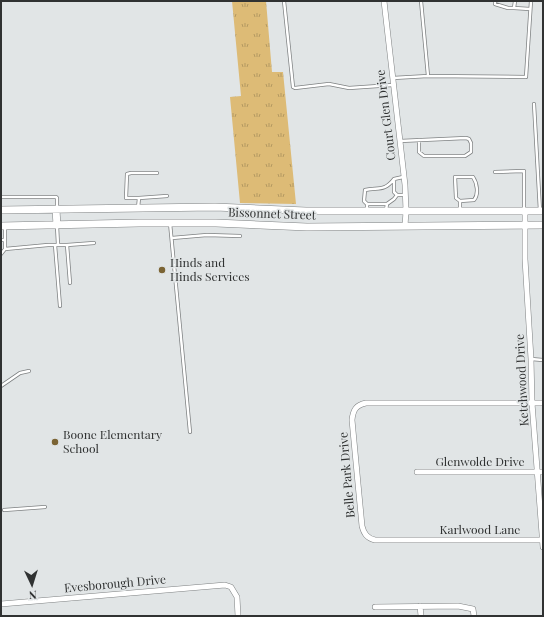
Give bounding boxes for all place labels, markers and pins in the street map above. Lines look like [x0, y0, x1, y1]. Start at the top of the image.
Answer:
place label: Hinds and Hinds Services [170, 254, 250, 284]
marker: Hinds and Hinds Services [157, 265, 167, 275]
place label: Boone Elementary School [63, 426, 162, 456]
marker: Boone Elementary School [50, 437, 60, 447]

